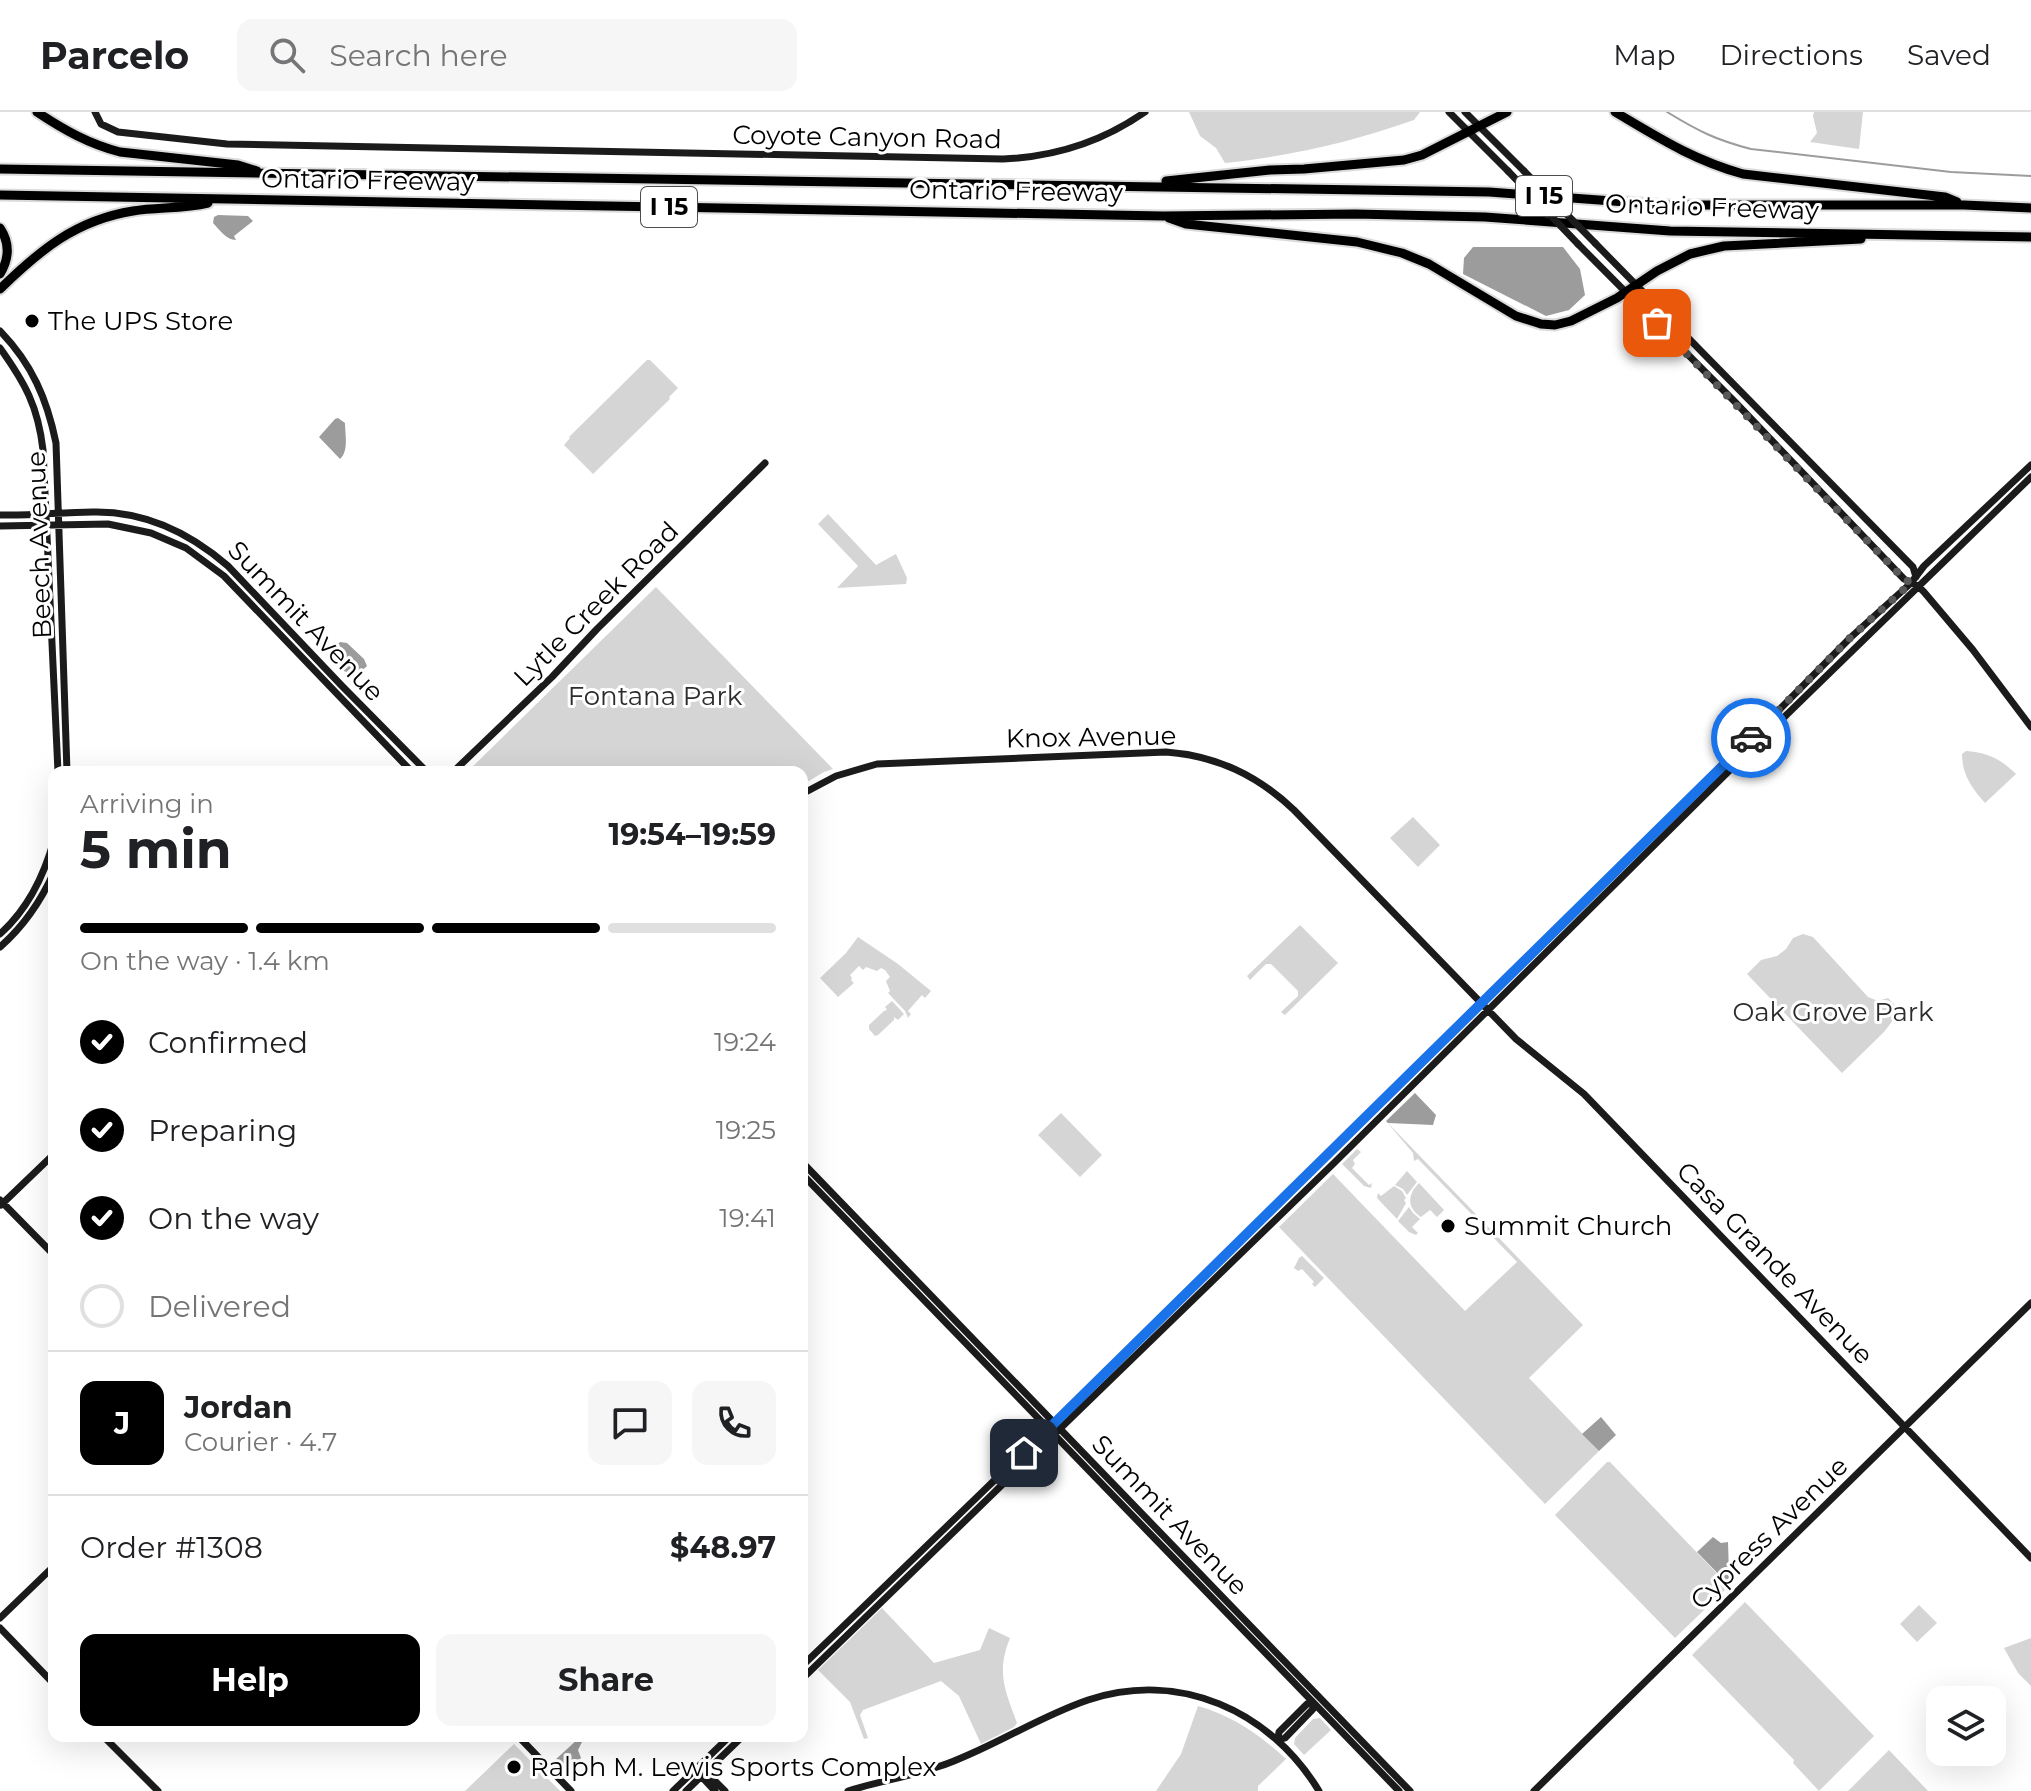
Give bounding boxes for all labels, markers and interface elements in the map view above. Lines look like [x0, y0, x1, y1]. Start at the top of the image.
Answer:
search box [237, 19, 797, 91]
text: Parcelo [40, 32, 189, 79]
icon: search [265, 33, 309, 77]
text: Search here [329, 37, 508, 74]
text: Map [1613, 38, 1675, 72]
text: Directions [1719, 38, 1863, 72]
text: Saved [1907, 38, 1991, 72]
street label: Coyote Canyon Road [732, 119, 1002, 155]
street label: Ontario Freeway [261, 162, 476, 198]
street label: Ontario Freeway [909, 173, 1124, 209]
road number: I 15 [1516, 176, 1572, 216]
road number: I 15 [641, 187, 697, 227]
street label: Ontario Freeway [1605, 187, 1820, 227]
pin [1623, 289, 1691, 357]
icon: bag [1635, 301, 1679, 345]
place label: The UPS Store [48, 305, 233, 337]
marker: The UPS Store [23, 312, 41, 330]
street label: Beech Avenue [20, 451, 58, 639]
street label: Lytle Creek Road [507, 515, 685, 693]
street label: Summit Avenue [221, 534, 391, 708]
park label: Fontana Park [568, 680, 743, 712]
courier [1711, 698, 1791, 778]
icon: car [1729, 716, 1773, 760]
street label: Knox Avenue [1005, 720, 1177, 754]
text: Arriving in [80, 788, 214, 820]
text: 19:54–19:59 [608, 816, 776, 853]
text: 5 min [80, 818, 232, 881]
text: On the way · 1.4 km [80, 945, 330, 977]
park label: Oak Grove Park [1732, 996, 1934, 1028]
icon: check [80, 1020, 124, 1064]
text: Confirmed [148, 1024, 308, 1061]
text: 19:24 [714, 1026, 776, 1058]
icon: check [80, 1108, 124, 1152]
text: Preparing [148, 1112, 297, 1149]
text: 19:25 [716, 1114, 776, 1146]
street label: Casa Grande Avenue [1670, 1155, 1880, 1371]
icon: check [80, 1196, 124, 1240]
text: On the way [148, 1200, 319, 1237]
text: 19:41 [719, 1202, 776, 1234]
place label: Summit Church [1464, 1210, 1672, 1242]
marker: Summit Church [1439, 1217, 1457, 1235]
text: Delivered [148, 1288, 291, 1325]
button: chat [588, 1381, 672, 1465]
button: phone [692, 1381, 776, 1465]
text: Jordan [184, 1389, 293, 1426]
text: J [114, 1405, 130, 1442]
pin [990, 1419, 1058, 1487]
text: Courier · 4.7 [184, 1426, 337, 1458]
street label: Summit Avenue [1085, 1428, 1255, 1602]
icon: home [1002, 1431, 1046, 1475]
street label: Cypress Avenue [1684, 1450, 1854, 1616]
text: Order #1308 [80, 1529, 263, 1566]
text: $48.97 [670, 1529, 776, 1566]
button: Help [80, 1634, 420, 1726]
button: Share [436, 1634, 776, 1726]
map controls [1926, 1686, 2006, 1766]
button: layers [1926, 1686, 2006, 1766]
place label: Ralph M. Lewis Sports Complex [530, 1751, 937, 1783]
marker: Ralph M. Lewis Sports Complex [505, 1758, 523, 1776]

